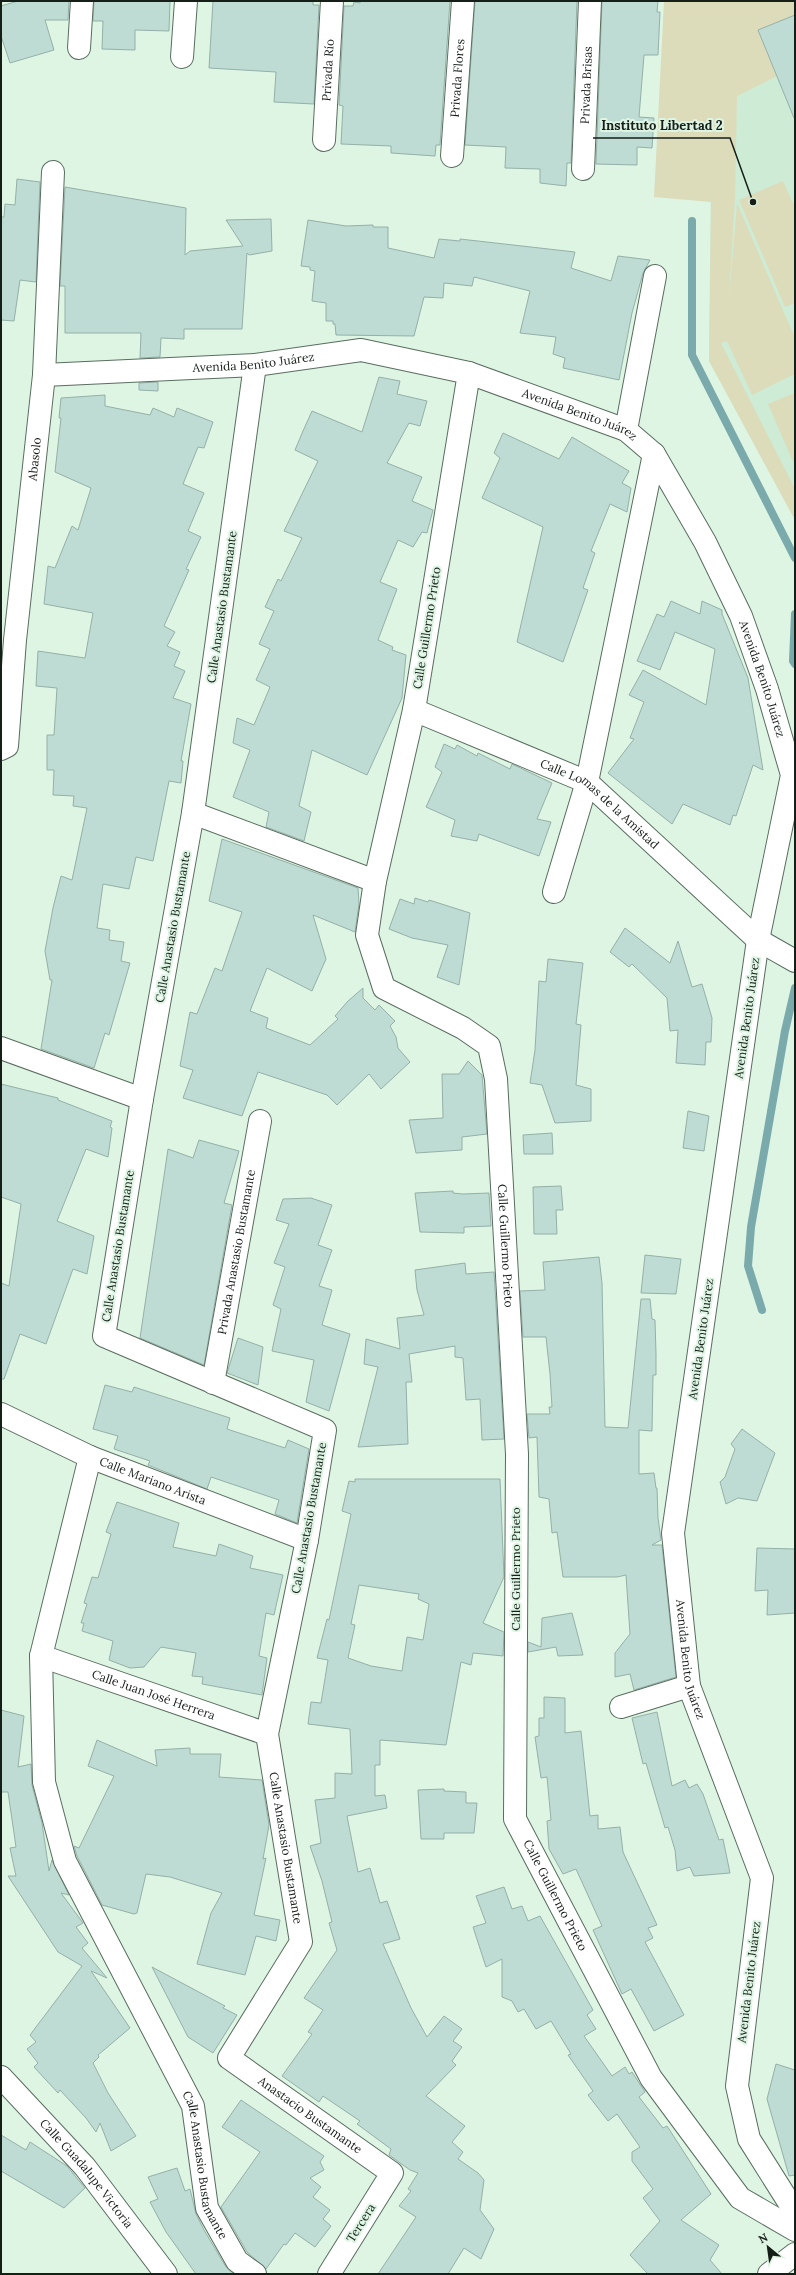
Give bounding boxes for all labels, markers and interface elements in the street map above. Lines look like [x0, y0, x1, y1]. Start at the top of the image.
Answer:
street label: Privada Río [318, 38, 337, 102]
street label: Privada Flores [447, 38, 467, 118]
street label: Privada Brisas [577, 45, 595, 124]
callout: Instituto Libertad 2 [593, 113, 730, 138]
text: Instituto Libertad 2 [601, 117, 723, 134]
street label: Avenida Benito Juárez [191, 349, 315, 375]
street label: Avenida Benito Juárez [519, 385, 641, 443]
street label: Abasolo [24, 437, 44, 483]
street label: Calle Anastasio Bustamante [203, 529, 240, 684]
street label: Calle Guillermo Prieto [409, 566, 444, 690]
street label: Avenida Benito Juárez [736, 617, 789, 739]
street label: Calle Lomas de la Amistad [538, 755, 662, 852]
street label: Calle Anastasio Bustamante [152, 850, 193, 1004]
street label: Avenida Benito Juárez [730, 956, 762, 1080]
street label: Calle Anastasio Bustamante [98, 1168, 137, 1323]
street label: Privada Anastasio Bustamante [214, 1168, 258, 1336]
street label: Calle Guillermo Prieto [495, 1184, 517, 1308]
street label: Avenida Benito Juárez [684, 1277, 716, 1401]
street label: Calle Anastasio Bustamante [288, 1441, 329, 1595]
street label: Calle Mariano Arista [98, 1453, 208, 1508]
street label: Calle Guillermo Prieto [508, 1507, 523, 1631]
street label: Avenida Benito Juárez [673, 1597, 709, 1721]
street label: Calle Juan José Herrera [90, 1666, 217, 1723]
street label: Calle Anastasio Bustamante [266, 1771, 306, 1925]
street label: Calle Guillermo Prieto [520, 1837, 591, 1953]
street label: Avenida Benito Juárez [733, 1920, 763, 2044]
street label: Anastacio Bustamante [255, 2072, 366, 2157]
street label: Calle Anastasio Bustamante [179, 2088, 231, 2242]
street label: Calle Guadalupe Victoria [37, 2115, 137, 2231]
street label: Tercera [343, 2201, 378, 2245]
north arrow [748, 2227, 788, 2267]
text: N [756, 2230, 771, 2246]

